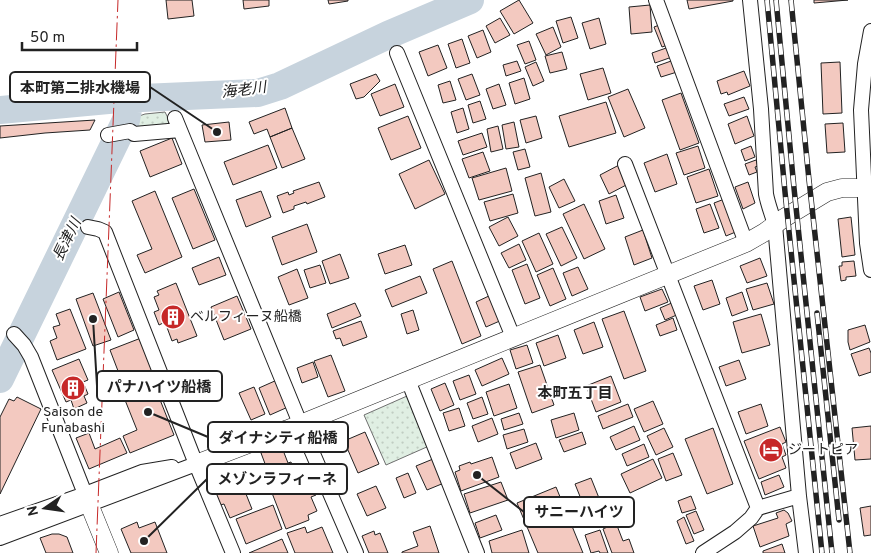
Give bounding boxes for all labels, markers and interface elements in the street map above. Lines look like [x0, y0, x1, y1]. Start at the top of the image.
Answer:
scale bar [22, 20, 138, 52]
text: 50 m [30, 29, 65, 48]
callout: 本町第二排水機場 [10, 72, 150, 102]
text: 本町第二排水機場 [20, 79, 140, 99]
water label: 海老川 [221, 79, 269, 103]
water label: 長津川 [50, 214, 87, 264]
building icon: ベルフィーヌ船橋 [160, 304, 186, 330]
place label: ベルフィーヌ船橋 [190, 309, 302, 326]
callout: パナハイツ船橋 [97, 371, 222, 401]
building icon: Saison de Funabashi [60, 375, 86, 401]
text: パナハイツ船橋 [107, 379, 212, 398]
district label: 本町五丁目 [537, 385, 613, 404]
place label: Saison de Funabashi [41, 404, 105, 437]
callout: ダイナシティ船橋 [208, 422, 348, 452]
text: ダイナシティ船橋 [219, 430, 338, 449]
hotel icon: ジートピア [758, 437, 784, 463]
place label: ジートピア [788, 442, 858, 459]
callout: メゾンラフィーネ [207, 464, 347, 494]
text: メゾンラフィーネ [217, 471, 337, 490]
north arrow [20, 483, 70, 533]
callout: サニーハイツ [524, 497, 634, 527]
text: N [24, 504, 43, 517]
text: サニーハイツ [534, 504, 624, 523]

